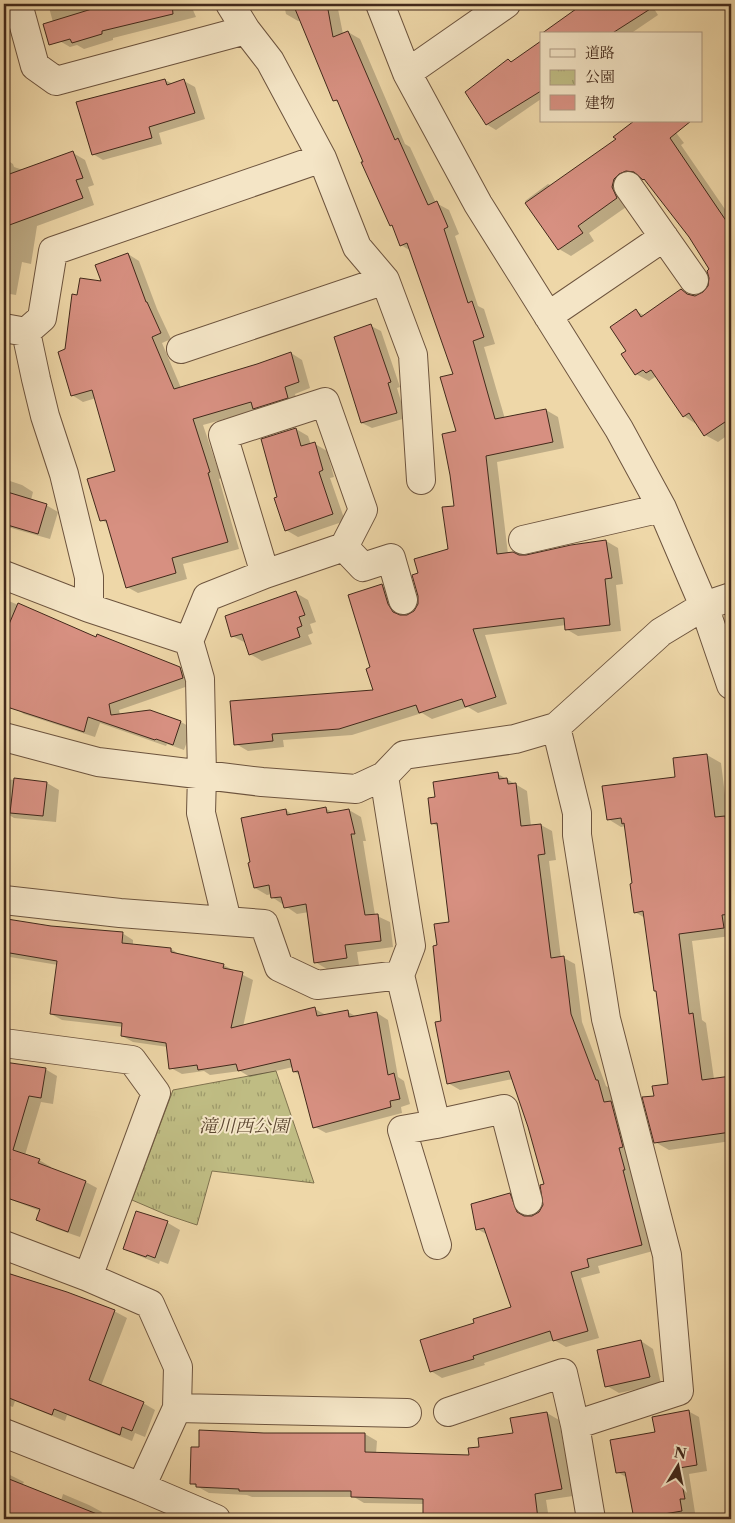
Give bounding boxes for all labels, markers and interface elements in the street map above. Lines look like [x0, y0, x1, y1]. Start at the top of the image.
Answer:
legend [540, 32, 702, 122]
text: 道路 [585, 43, 615, 62]
text: 公園 [585, 67, 615, 86]
text: 建物 [585, 93, 615, 112]
park label: 滝川西公園 [199, 1115, 292, 1137]
north arrow [652, 1440, 702, 1490]
text: N [673, 1443, 688, 1463]

